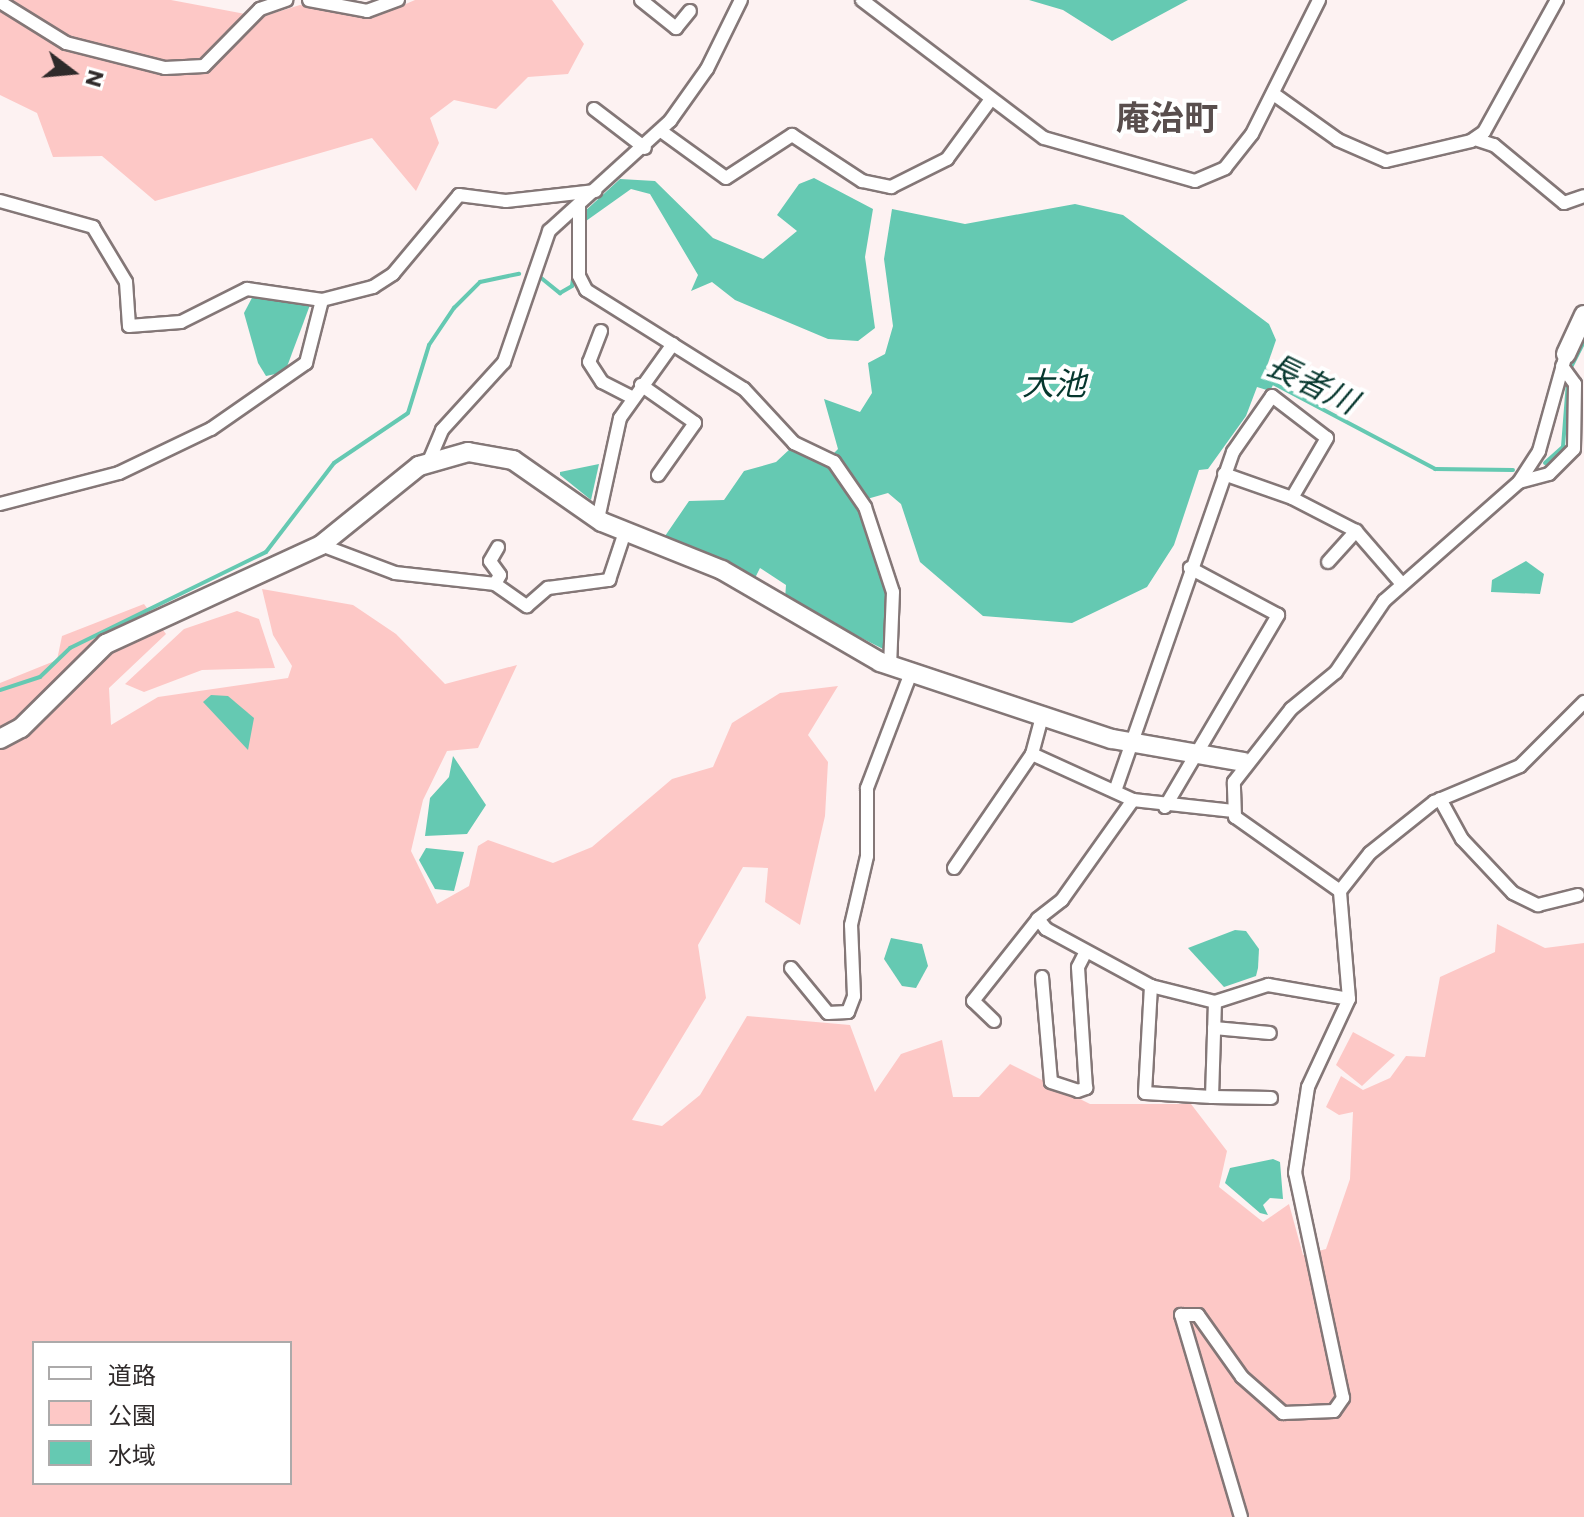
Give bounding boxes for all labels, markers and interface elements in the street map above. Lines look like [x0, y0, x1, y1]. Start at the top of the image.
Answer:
north arrow [32, 32, 112, 112]
text: N [80, 67, 111, 90]
district label: 庵治町 [1116, 97, 1218, 137]
water label: 長者川 [1261, 344, 1365, 420]
water label: 大池 [1022, 363, 1086, 401]
legend [32, 1341, 292, 1485]
text: 道路 [108, 1360, 156, 1389]
text: 公園 [108, 1400, 156, 1429]
text: 水域 [108, 1440, 156, 1469]

